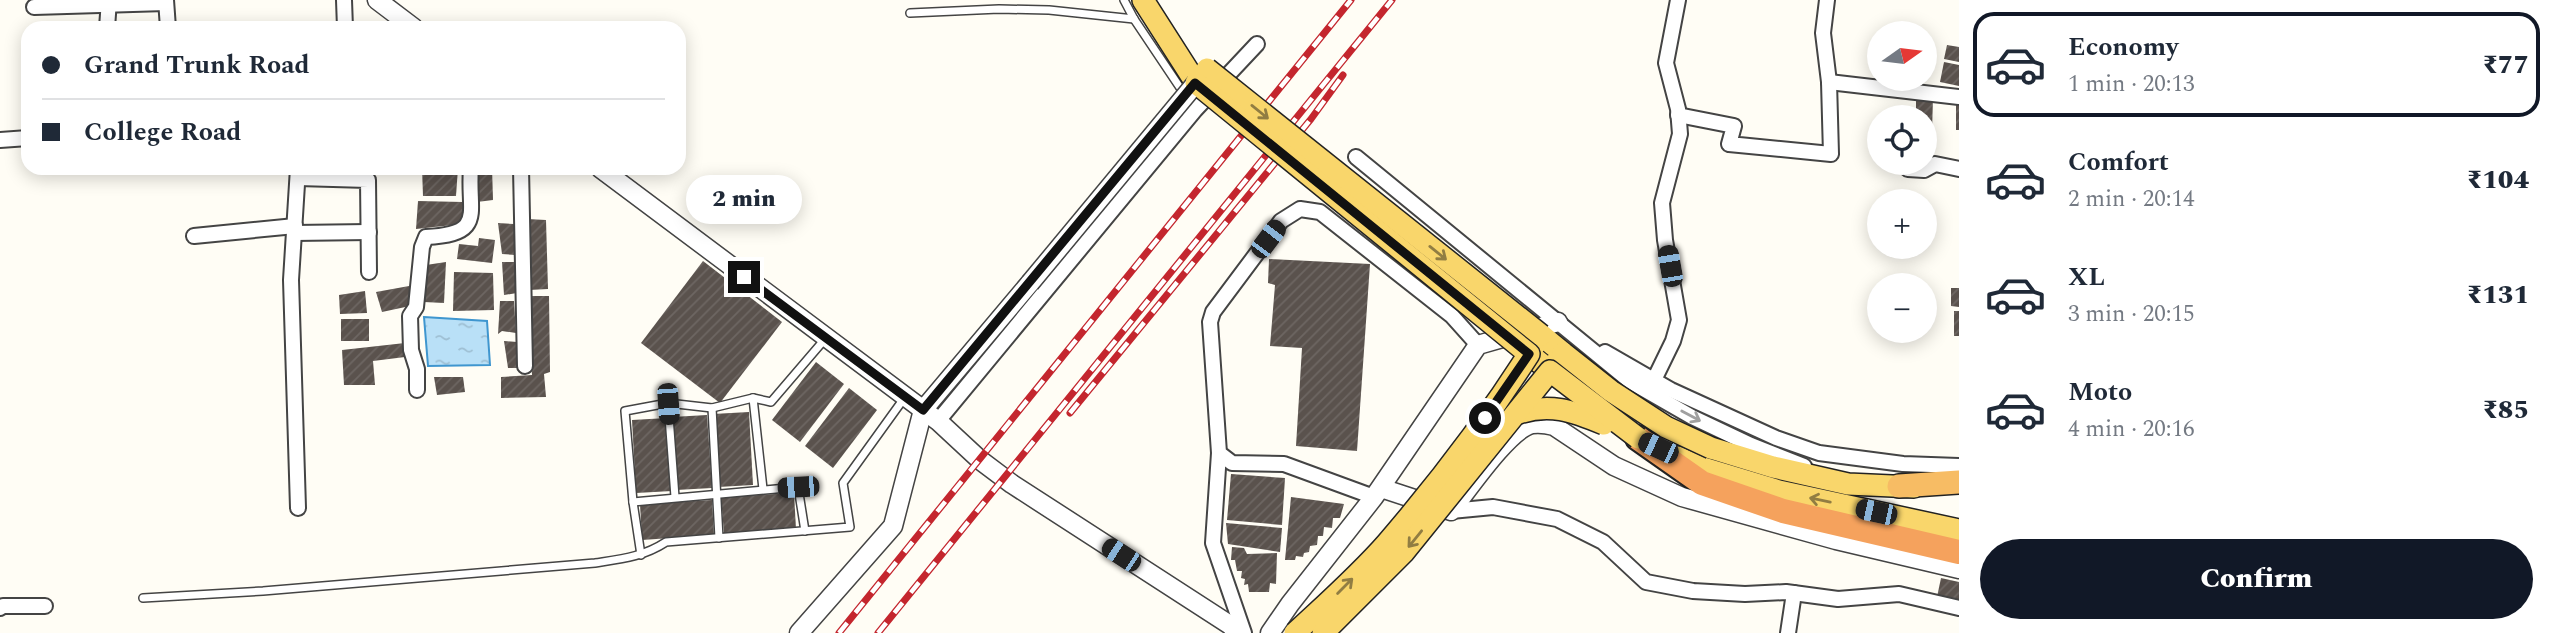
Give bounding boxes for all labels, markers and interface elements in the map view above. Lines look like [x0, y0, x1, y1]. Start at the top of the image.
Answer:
north arrow [1867, 21, 1937, 91]
map controls [1867, 21, 1937, 343]
text: Economy [2068, 27, 2178, 67]
icon: car [1984, 33, 2047, 96]
text: Grand Trunk Road [84, 45, 310, 85]
text: ₹77 [2482, 45, 2529, 85]
text: 1 min · 20:13 [2068, 67, 2195, 102]
one-way arrow [1251, 104, 1269, 119]
button: locate [1867, 105, 1937, 175]
text: College Road [84, 112, 241, 152]
text: Comfort [2068, 142, 2169, 182]
icon: car [1984, 148, 2047, 211]
text: ₹104 [2467, 160, 2529, 200]
callout: 2 min [686, 176, 802, 224]
text: 2 min [712, 182, 776, 217]
text: 2 min · 20:14 [2068, 182, 2195, 217]
button: + [1867, 189, 1937, 259]
car [1247, 216, 1290, 262]
car [1657, 243, 1684, 289]
one-way arrow [1429, 246, 1447, 261]
text: XL [2068, 257, 2105, 297]
route end [728, 261, 760, 293]
icon: car [1984, 263, 2047, 326]
button: − [1867, 273, 1937, 343]
text: ₹131 [2467, 275, 2529, 315]
text: 3 min · 20:15 [2068, 297, 2195, 332]
text: Moto [2068, 372, 2132, 412]
icon: car [1984, 378, 2047, 441]
car [657, 382, 680, 426]
text: ₹85 [2482, 390, 2529, 430]
route start [1469, 402, 1501, 434]
one-way arrow [1680, 409, 1700, 423]
text: 4 min · 20:16 [2068, 412, 2195, 447]
car [1635, 430, 1682, 466]
car [777, 475, 820, 499]
one-way arrow [1809, 493, 1832, 506]
car [1854, 497, 1899, 527]
one-way arrow [1408, 529, 1423, 547]
car [1098, 535, 1145, 575]
button: Confirm [1980, 539, 2533, 619]
one-way arrow [1336, 578, 1353, 595]

